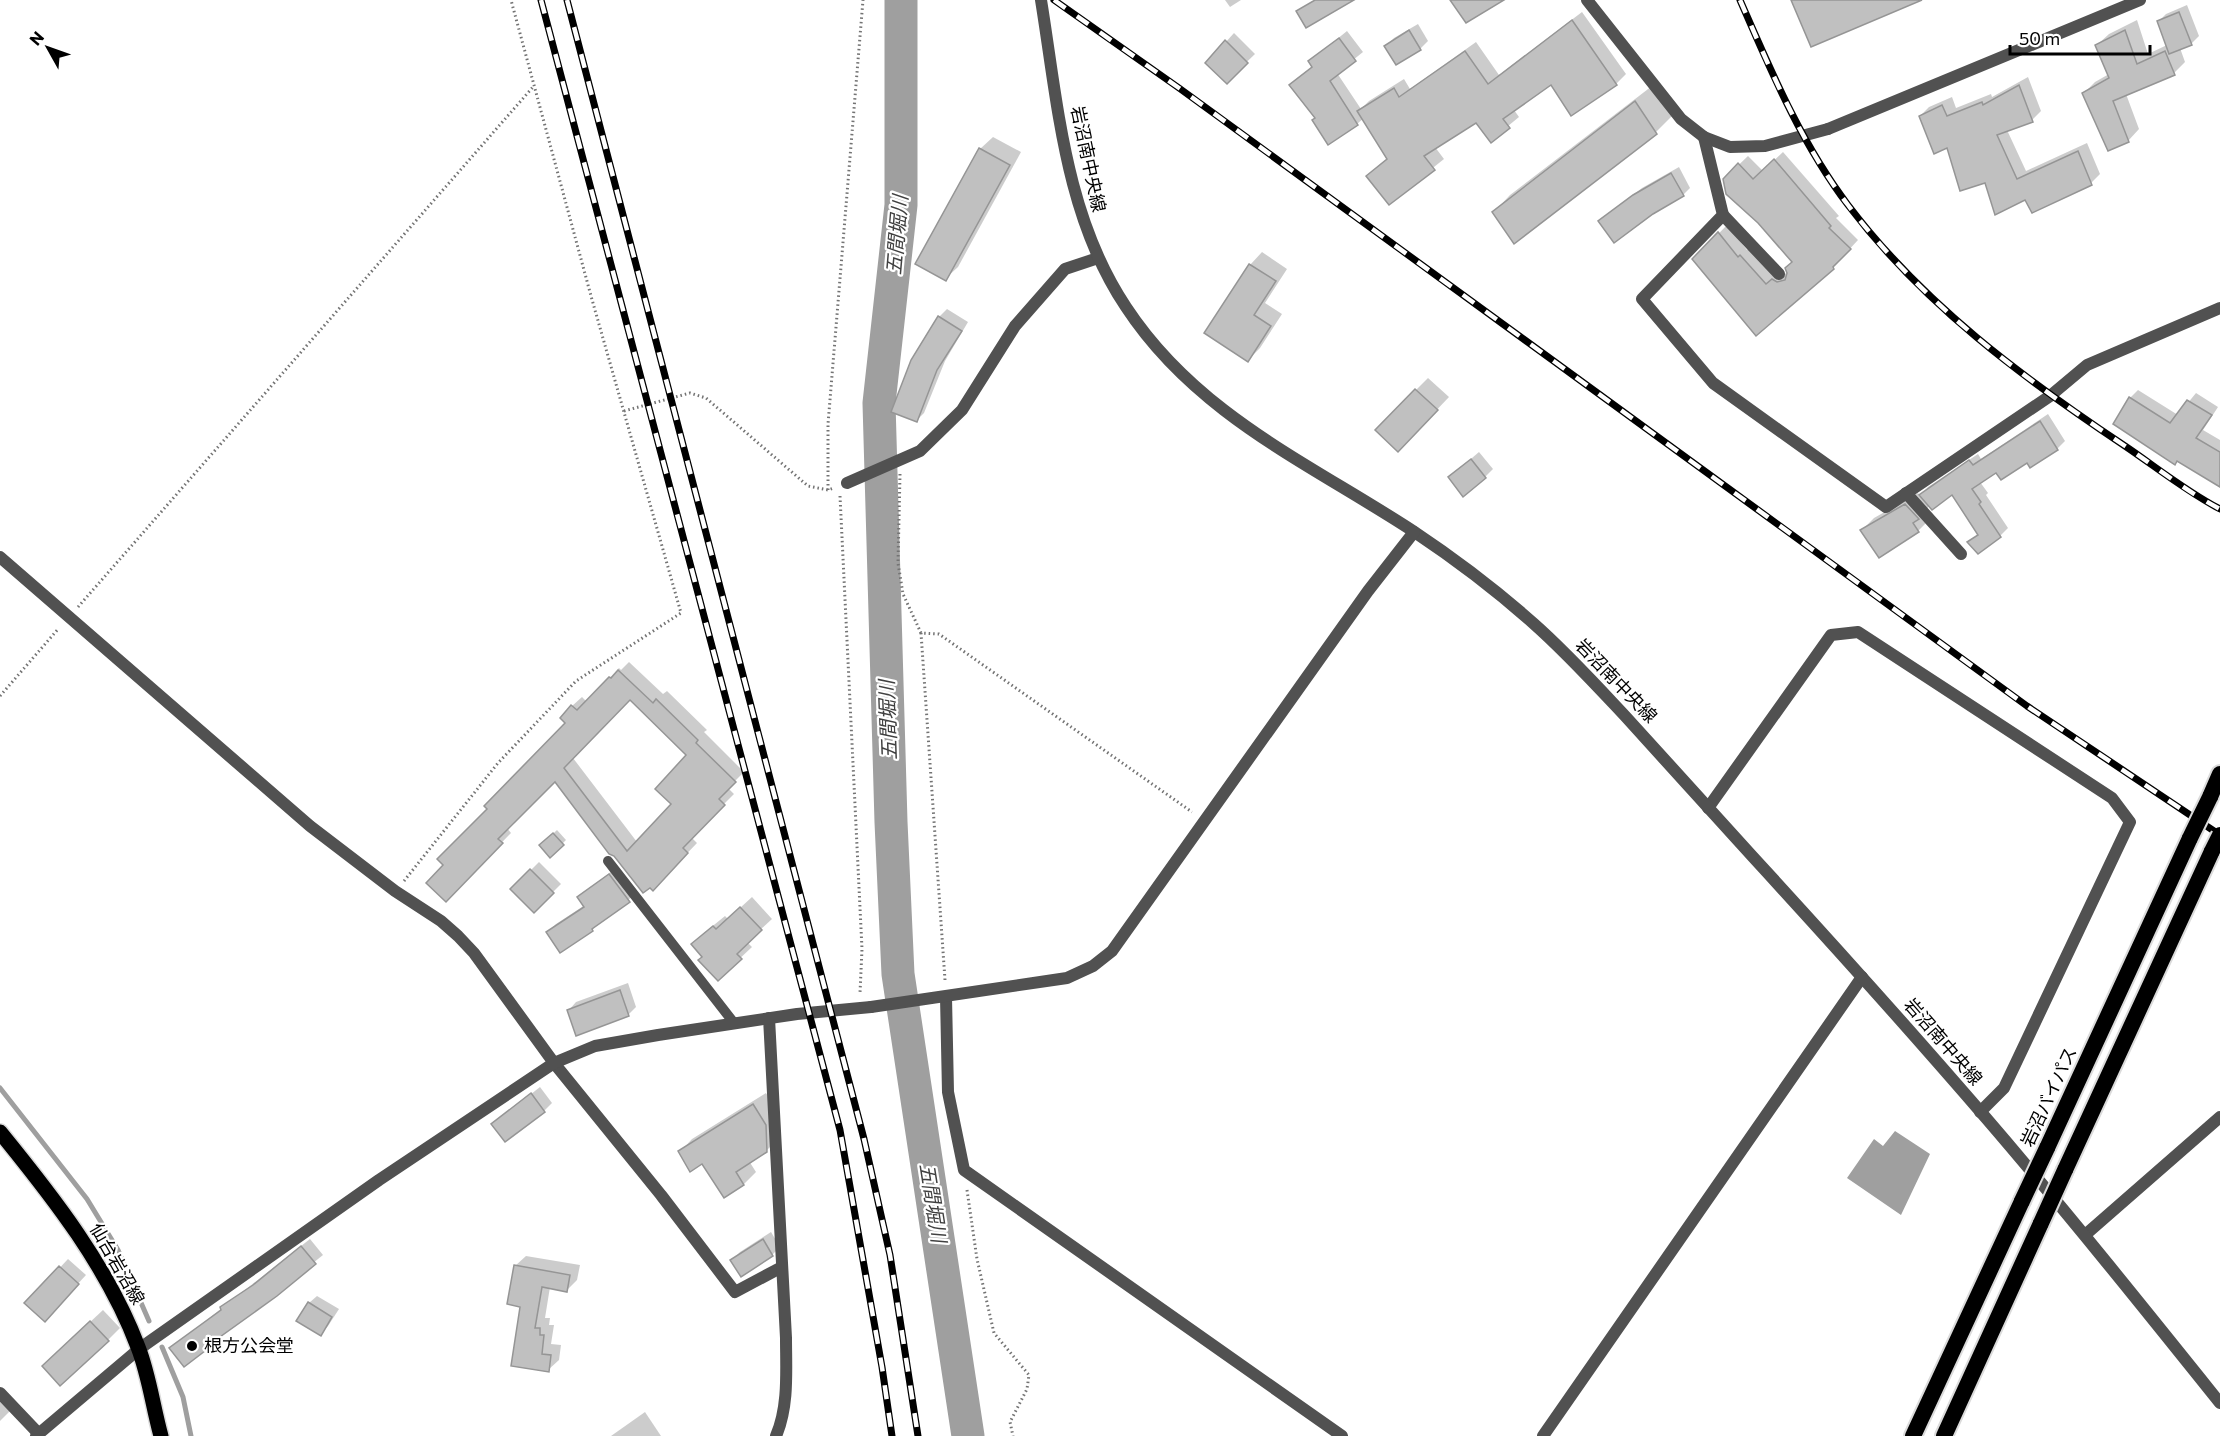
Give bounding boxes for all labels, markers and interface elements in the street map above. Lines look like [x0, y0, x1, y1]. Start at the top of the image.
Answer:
north arrow [18, 18, 78, 78]
scale bar [2010, 18, 2150, 56]
text: N [25, 27, 47, 49]
text: 50 m [2019, 27, 2060, 49]
street label: 岩沼南中央線 [1067, 104, 1111, 214]
water label: 五間堀川 [881, 192, 912, 276]
street label: 岩沼南中央線 [1571, 634, 1662, 727]
water label: 五間堀川 [874, 678, 900, 760]
street label: 岩沼南中央線 [1900, 993, 1987, 1089]
street label: 岩沼バイパス [2015, 1043, 2081, 1150]
water label: 五間堀川 [916, 1161, 952, 1246]
street label: 仙台岩沼線 [86, 1219, 150, 1308]
place label: 根方公会堂 [204, 1334, 294, 1356]
marker: 根方公会堂 [185, 1339, 199, 1353]

